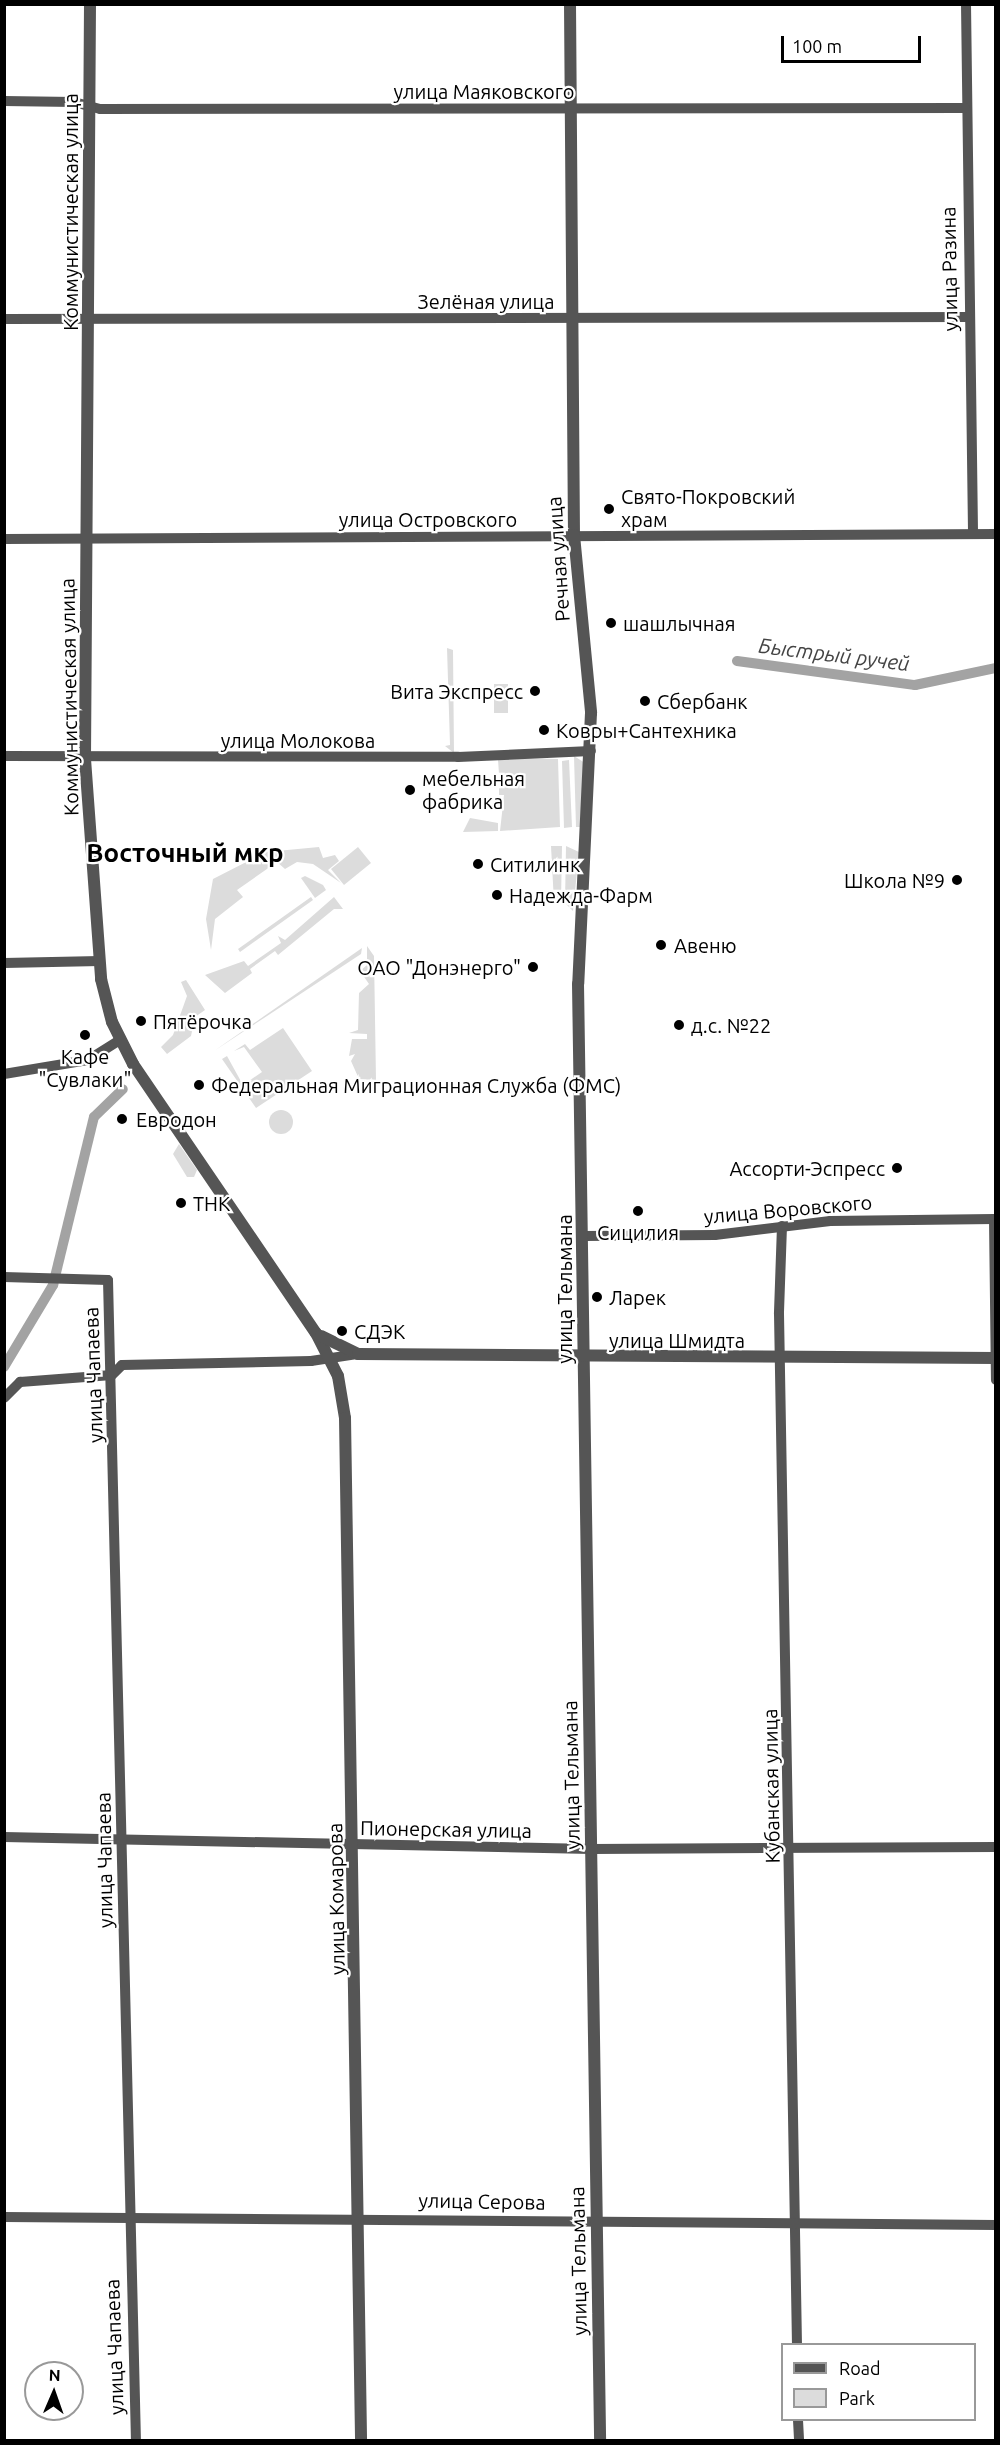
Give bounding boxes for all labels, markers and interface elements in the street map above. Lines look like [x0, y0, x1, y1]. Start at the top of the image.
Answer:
scale bar [784, 24, 924, 62]
text: 100 m [792, 36, 842, 56]
street label: улица Маяковского [393, 79, 575, 103]
street label: Коммунистическая улица [58, 93, 82, 331]
street label: улица Разина [936, 206, 962, 332]
street label: Зелёная улица [417, 289, 555, 313]
place label: Свято-Покровский храм [621, 485, 795, 532]
street label: Речная улица [542, 496, 574, 622]
marker: Свято-Покровский храм [602, 502, 616, 516]
street label: улица Островского [339, 507, 517, 531]
street label: Коммунистическая улица [55, 578, 83, 816]
place label: шашлычная [623, 611, 735, 635]
marker: шашлычная [604, 616, 618, 630]
water label: Быстрый ручей [757, 632, 911, 676]
place label: Вита Экспресс [390, 679, 523, 703]
marker: Вита Экспресс [528, 684, 542, 698]
place label: Сбербанк [657, 689, 748, 713]
marker: Сбербанк [638, 694, 652, 708]
place label: Ковры+Сантехника [556, 718, 737, 742]
marker: Ковры+Сантехника [537, 723, 551, 737]
street label: улица Молокова [221, 728, 375, 752]
place label: мебельная фабрика [422, 766, 525, 813]
marker: мебельная фабрика [403, 783, 417, 797]
district label: Восточный мкр [86, 837, 284, 869]
place label: Ситилинк [490, 852, 580, 876]
marker: Ситилинк [471, 857, 485, 871]
place label: Школа №9 [844, 868, 945, 892]
marker: Школа №9 [950, 873, 964, 887]
place label: Надежда-Фарм [509, 883, 653, 907]
marker: Надежда-Фарм [490, 888, 504, 902]
place label: Авеню [674, 933, 737, 957]
marker: Авеню [652, 936, 670, 954]
place label: ОАО "Донэнерго" [357, 955, 521, 979]
marker: ОАО "Донэнерго" [526, 960, 540, 974]
place label: Пятёрочка [153, 1009, 252, 1033]
place label: д.с. №22 [691, 1013, 771, 1037]
marker: Пятёрочка [134, 1014, 148, 1028]
marker: д.с. №22 [672, 1018, 686, 1032]
marker: Кафе "Сувлаки" [78, 1028, 92, 1042]
place label: Кафе "Сувлаки" [39, 1044, 131, 1091]
place label: Федеральная Миграционная Служба (ФМС) [211, 1073, 621, 1097]
marker: Федеральная Миграционная Служба (ФМС) [192, 1078, 206, 1092]
place label: Евродон [136, 1107, 217, 1131]
marker: Евродон [113, 1110, 131, 1128]
place label: Ассорти-Эспресс [729, 1156, 885, 1180]
marker: Ассорти-Эспресс [890, 1161, 904, 1175]
street label: улица Воровского [703, 1190, 873, 1228]
place label: ТНК [193, 1191, 230, 1215]
marker: ТНК [174, 1196, 188, 1210]
marker: Сицилия [631, 1204, 645, 1218]
street label: улица Тельмана [552, 1214, 576, 1364]
place label: Сицилия [597, 1220, 679, 1244]
place label: Ларек [609, 1285, 666, 1309]
marker: Ларек [590, 1290, 604, 1304]
street label: улица Чапаева [79, 1307, 107, 1443]
place label: СДЭК [354, 1319, 405, 1343]
marker: СДЭК [335, 1324, 349, 1338]
street label: улица Шмидта [609, 1328, 745, 1352]
street label: улица Тельмана [558, 1700, 584, 1850]
street label: Кубанская улица [758, 1708, 784, 1864]
street label: улица Чапаева [91, 1792, 117, 1928]
street label: Пионерская улица [360, 1816, 532, 1842]
street label: улица Комарова [323, 1823, 349, 1975]
street label: улица Тельмана [565, 2186, 591, 2336]
street label: улица Серова [418, 2188, 546, 2214]
street label: улица Чапаева [100, 2279, 128, 2415]
legend [781, 2343, 976, 2421]
text: Road [839, 2358, 881, 2378]
north arrow [24, 2361, 84, 2421]
text: N [48, 2366, 61, 2384]
text: Park [839, 2388, 875, 2408]

